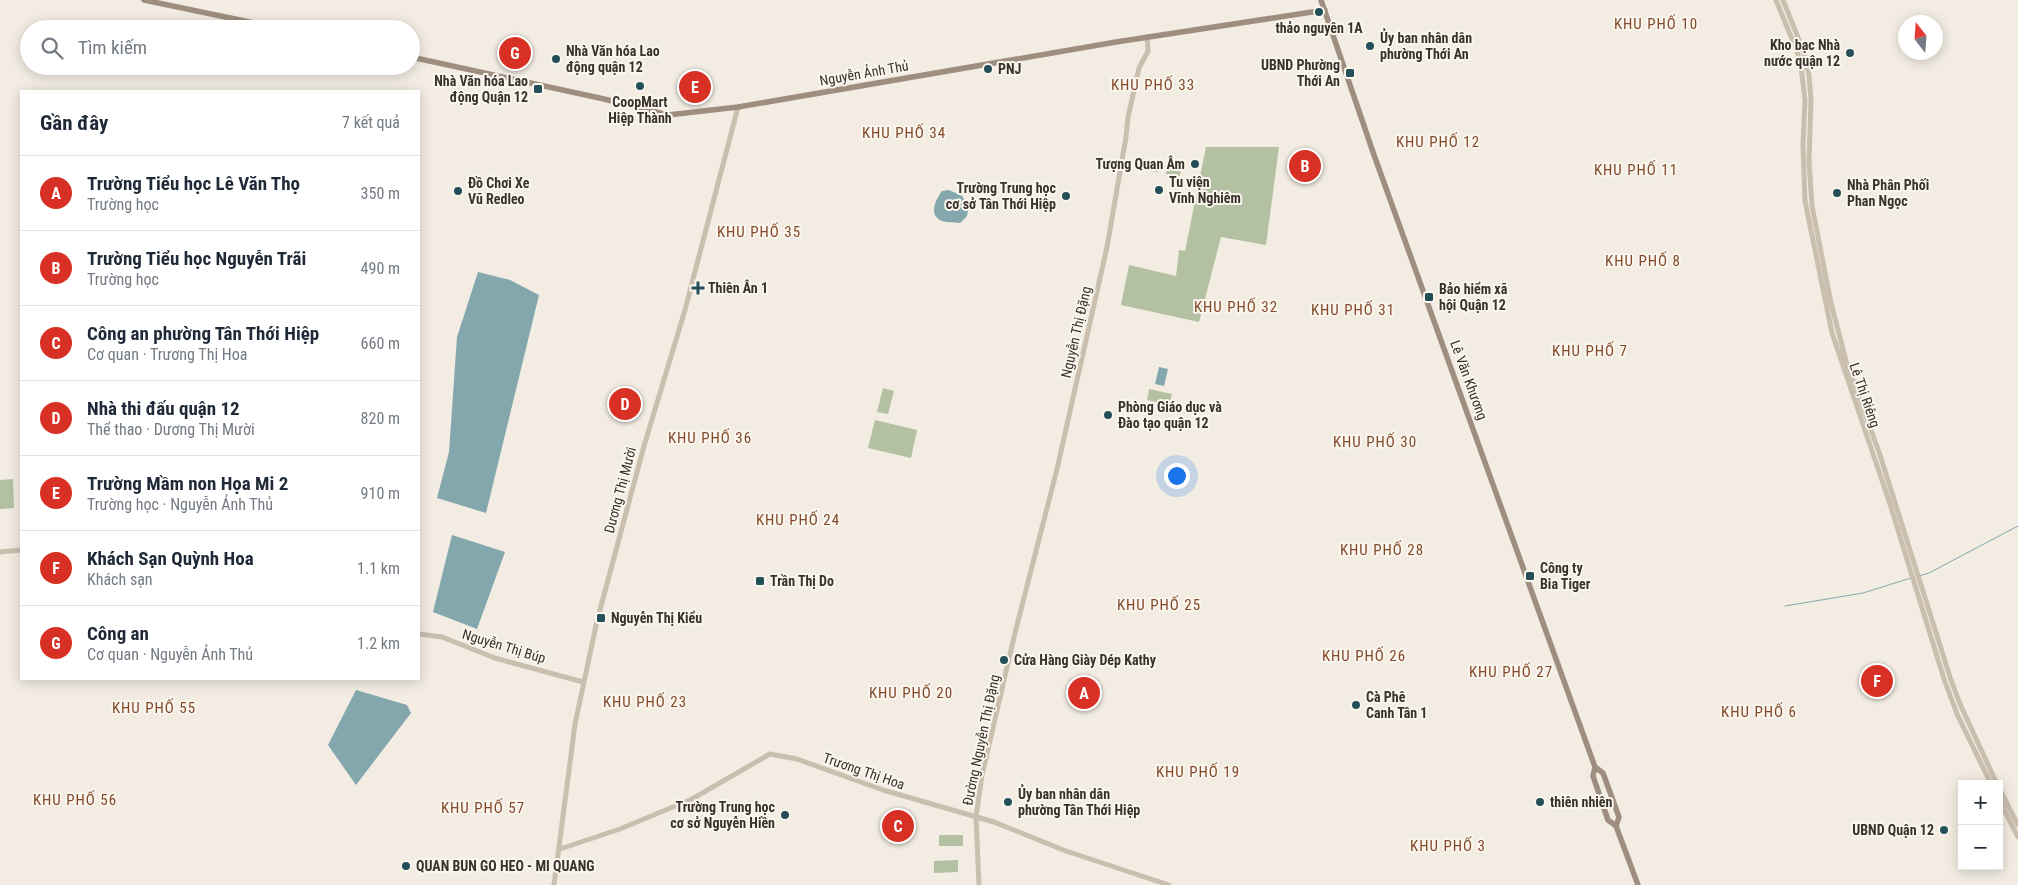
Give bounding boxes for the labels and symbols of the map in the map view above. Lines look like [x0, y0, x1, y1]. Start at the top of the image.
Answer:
marker: thảo nguyên 1A [1313, 6, 1325, 18]
district label: KHU PHỐ 10 [1614, 14, 1698, 33]
north arrow [1898, 15, 1943, 60]
place label: thảo nguyên 1A [1275, 20, 1363, 36]
place label: Ủy ban nhân dân phường Thới An [1380, 28, 1472, 62]
pin: G [499, 34, 531, 72]
place label: Kho bạc Nhà nước quận 12 [1764, 37, 1840, 69]
marker: Ủy ban nhân dân phường Thới An [1364, 40, 1376, 52]
place label: Nhà Văn hóa Lao động quận 12 [566, 43, 660, 75]
marker: Kho bạc Nhà nước quận 12 [1844, 47, 1856, 59]
marker: Nhà Văn hóa Lao động quận 12 [550, 53, 562, 65]
street label: Nguyễn Ảnh Thủ [818, 56, 910, 89]
place label: UBND Phường Thới An [1261, 57, 1340, 89]
place label: PNJ [998, 61, 1022, 77]
marker: PNJ [982, 63, 994, 75]
marker: UBND Phường Thới An [1344, 67, 1356, 79]
pin: E [679, 68, 711, 106]
place label: Nhà Văn hóa Lao động Quận 12 [434, 73, 528, 105]
district label: KHU PHỐ 33 [1111, 75, 1195, 94]
marker: CoopMart Hiệp Thành [634, 80, 646, 92]
marker: Nhà Văn hóa Lao động Quận 12 [532, 83, 544, 95]
place label: CoopMart Hiệp Thành [608, 94, 672, 126]
district label: KHU PHỐ 34 [862, 123, 946, 142]
district label: KHU PHỐ 12 [1396, 132, 1480, 151]
pin: B [1289, 147, 1321, 185]
place label: Tượng Quan Âm [1095, 155, 1185, 172]
marker: Tượng Quan Âm [1189, 158, 1201, 170]
district label: KHU PHỐ 11 [1594, 160, 1678, 179]
place label: Tu viện Vĩnh Nghiêm [1169, 174, 1241, 206]
place label: Đồ Chơi Xe Vũ Redleo [468, 175, 530, 207]
place label: Nhà Phân Phối Phan Ngọc [1847, 177, 1929, 209]
place label: Trường Trung học cơ sở Tân Thới Hiệp [946, 180, 1057, 212]
marker: Tu viện Vĩnh Nghiêm [1153, 184, 1165, 196]
marker: Đồ Chơi Xe Vũ Redleo [452, 185, 464, 197]
marker: Nhà Phân Phối Phan Ngọc [1831, 187, 1843, 199]
marker: Trường Trung học cơ sở Tân Thới Hiệp [1060, 190, 1072, 202]
district label: KHU PHỐ 35 [717, 222, 801, 241]
district label: KHU PHỐ 8 [1605, 251, 1681, 270]
place label: Thiên Ân 1 [708, 279, 768, 296]
place label: Bảo hiểm xã hội Quận 12 [1439, 281, 1508, 313]
marker: Thiên Ân 1 [692, 282, 704, 294]
street label: Nguyễn Thị Đặng [1058, 285, 1094, 379]
marker: Bảo hiểm xã hội Quận 12 [1423, 291, 1435, 303]
district label: KHU PHỐ 32 [1194, 297, 1278, 316]
district label: KHU PHỐ 31 [1311, 300, 1395, 319]
street label: Lê Văn Khương [1447, 338, 1491, 422]
district label: KHU PHỐ 7 [1552, 341, 1628, 360]
street label: Lê Thị Riêng [1846, 360, 1884, 430]
pin: D [609, 385, 641, 423]
place label: Phòng Giáo dục và Đào tạo quận 12 [1118, 399, 1222, 431]
marker: Phòng Giáo dục và Đào tạo quận 12 [1102, 409, 1114, 421]
district label: KHU PHỐ 36 [668, 428, 752, 447]
district label: KHU PHỐ 30 [1333, 432, 1417, 451]
street label: Dương Thị Mười [601, 445, 639, 535]
your location [1164, 463, 1190, 489]
district label: KHU PHỐ 24 [756, 510, 840, 529]
district label: KHU PHỐ 28 [1340, 540, 1424, 559]
place label: Công ty Bia Tiger [1540, 560, 1591, 592]
marker: Công ty Bia Tiger [1524, 570, 1536, 582]
place label: Trần Thị Do [770, 573, 834, 589]
marker: Trần Thị Do [754, 575, 766, 587]
district label: KHU PHỐ 25 [1117, 595, 1201, 614]
place label: Nguyễn Thị Kiểu [611, 610, 702, 626]
marker: Nguyễn Thị Kiểu [595, 612, 607, 624]
street label: Nguyễn Thị Búp [460, 626, 548, 666]
district label: KHU PHỐ 26 [1322, 646, 1406, 665]
place label: Cửa Hàng Giày Dép Kathy [1014, 652, 1157, 668]
marker: Cửa Hàng Giày Dép Kathy [998, 654, 1010, 666]
district label: KHU PHỐ 27 [1469, 662, 1553, 681]
pin: F [1861, 662, 1893, 700]
street label: Đường Nguyễn Thị Đặng [959, 673, 1003, 807]
pin: A [1068, 674, 1100, 712]
district label: KHU PHỐ 20 [869, 683, 953, 702]
place label: Cà Phê Canh Tân 1 [1366, 689, 1427, 721]
district label: KHU PHỐ 23 [603, 692, 687, 711]
district label: KHU PHỐ 55 [112, 698, 196, 717]
marker: Cà Phê Canh Tân 1 [1350, 699, 1362, 711]
district label: KHU PHỐ 6 [1721, 702, 1797, 721]
street label: Trương Thị Hoa [821, 750, 907, 792]
district label: KHU PHỐ 19 [1156, 762, 1240, 781]
place label: Ủy ban nhân dân phường Tân Thới Hiệp [1018, 784, 1140, 818]
district label: KHU PHỐ 56 [33, 790, 117, 809]
place label: thiên nhiên [1550, 794, 1613, 810]
marker: Ủy ban nhân dân phường Tân Thới Hiệp [1002, 796, 1014, 808]
marker: thiên nhiên [1534, 796, 1546, 808]
district label: KHU PHỐ 57 [441, 798, 525, 817]
place label: Trường Trung học cơ sở Nguyễn Hiền [670, 799, 776, 831]
pin: C [882, 807, 914, 845]
marker: Trường Trung học cơ sở Nguyễn Hiền [779, 809, 791, 821]
place label: UBND Quận 12 [1852, 822, 1934, 838]
marker: UBND Quận 12 [1938, 824, 1950, 836]
district label: KHU PHỐ 3 [1410, 836, 1486, 855]
place label: QUAN BUN GO HEO - MI QUANG [416, 858, 594, 874]
marker: QUAN BUN GO HEO - MI QUANG [400, 860, 412, 872]

